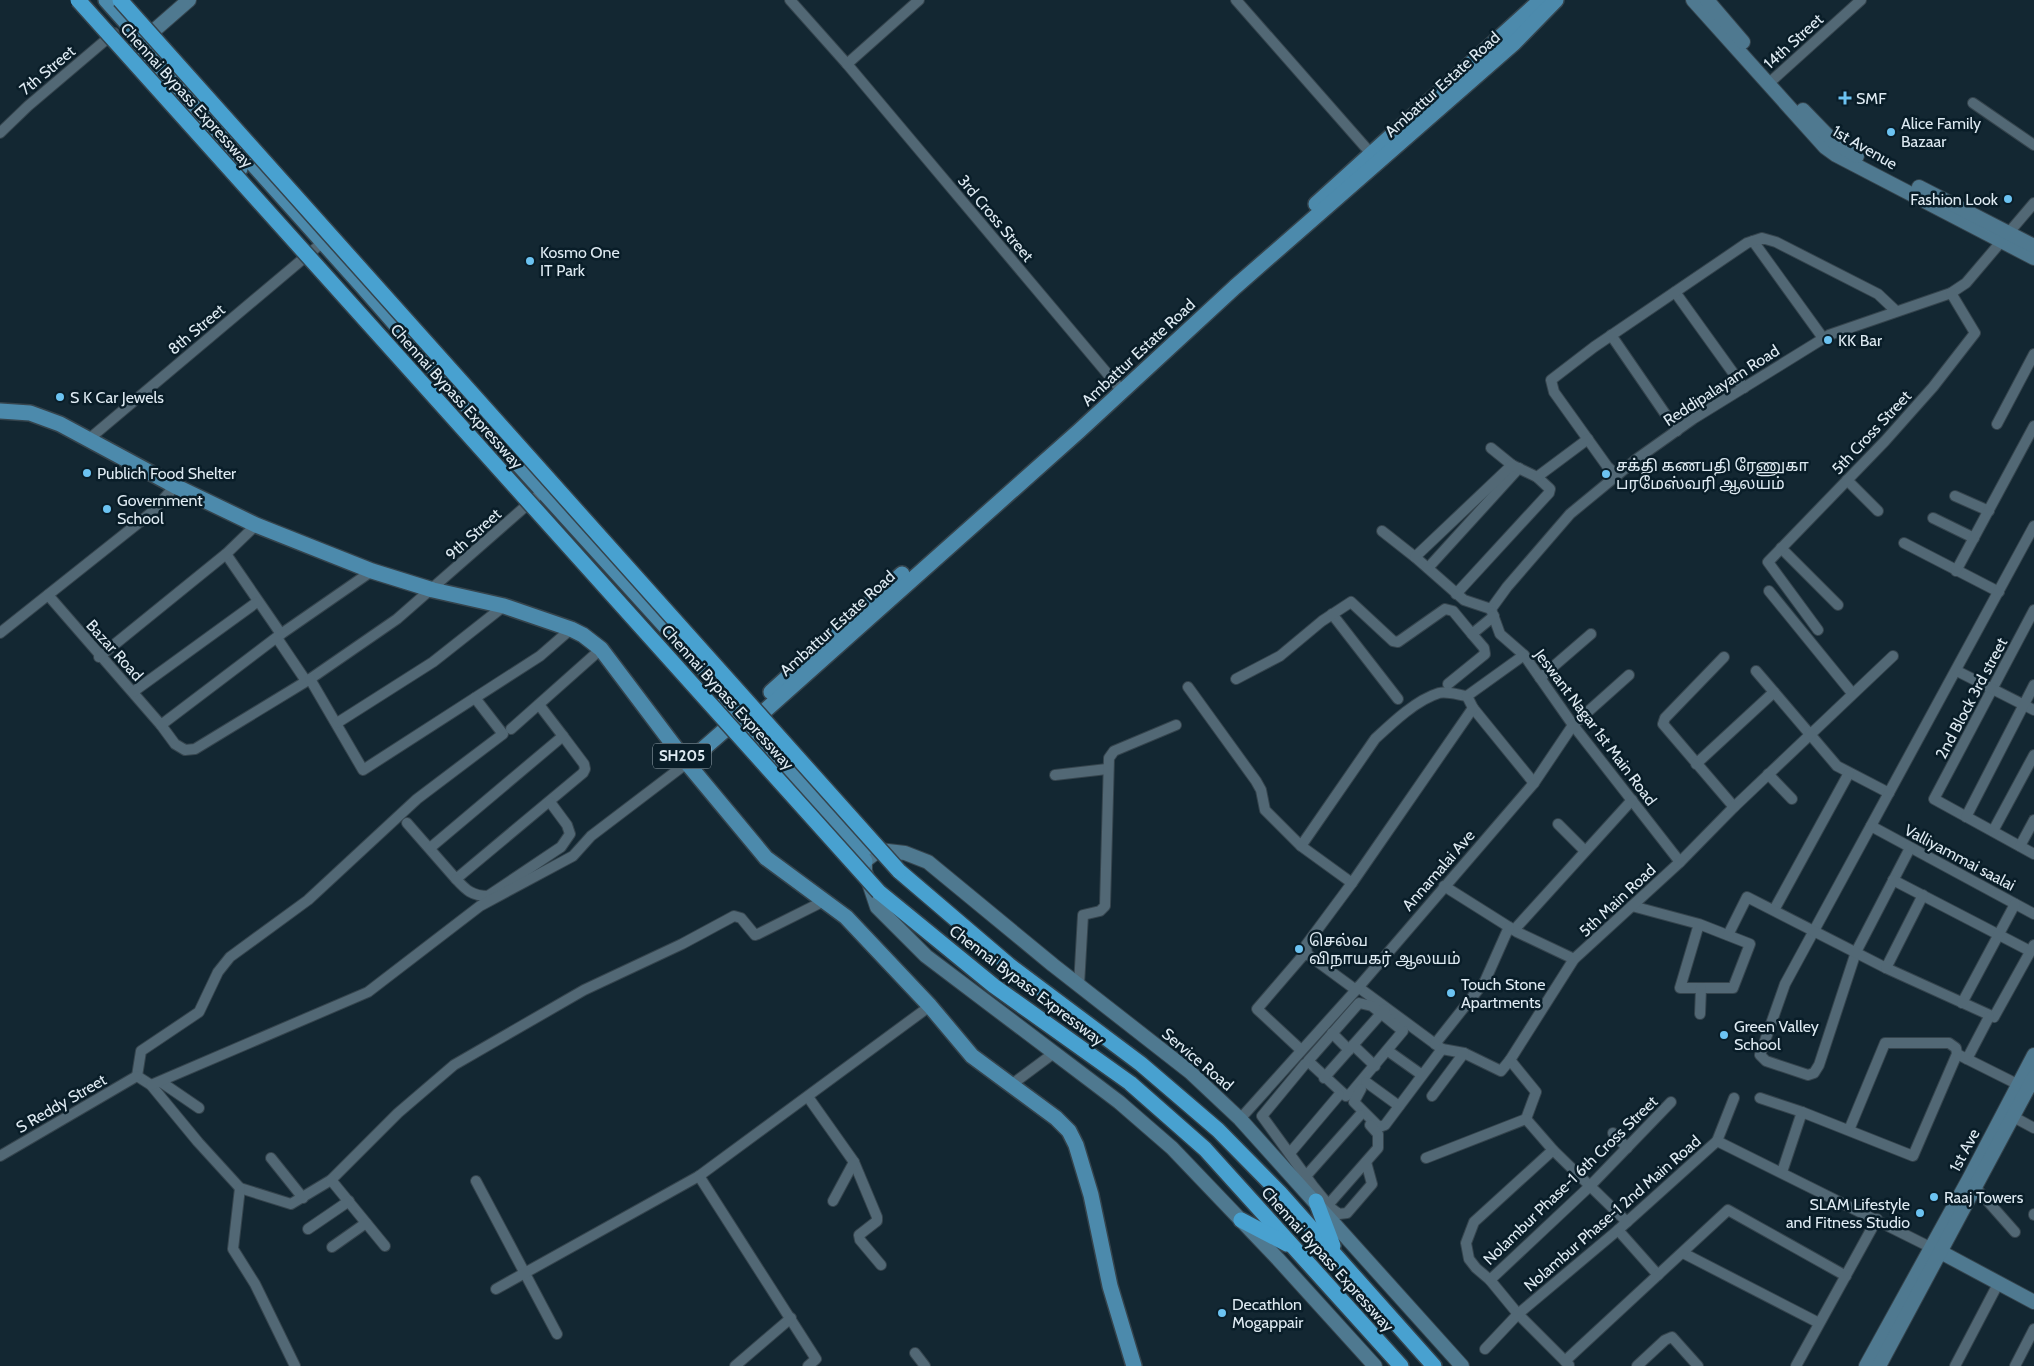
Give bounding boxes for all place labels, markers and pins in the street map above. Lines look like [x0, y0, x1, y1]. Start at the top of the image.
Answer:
place label: SMF [1856, 89, 1887, 108]
marker: SMF [1838, 91, 1852, 105]
place label: Alice Family Bazaar [1901, 114, 1981, 151]
marker: Alice Family Bazaar [1885, 126, 1897, 138]
place label: Fashion Look [1910, 190, 1999, 209]
marker: Fashion Look [2002, 193, 2014, 205]
place label: Kosmo One IT Park [540, 243, 620, 280]
marker: Kosmo One IT Park [524, 255, 536, 267]
place label: KK Bar [1838, 331, 1883, 350]
marker: KK Bar [1822, 334, 1834, 346]
place label: S K Car Jewels [70, 388, 164, 407]
marker: S K Car Jewels [54, 391, 66, 403]
place label: சக்தி கணபதி ரேணுகா பரமேஸ்வரி ஆலயம் [1616, 456, 1809, 495]
place label: Publich Food Shelter [97, 464, 237, 483]
marker: Publich Food Shelter [81, 467, 93, 479]
marker: சக்தி கணபதி ரேணுகா பரமேஸ்வரி ஆலயம் [1600, 468, 1612, 480]
place label: Government School [117, 491, 203, 528]
marker: Government School [101, 503, 113, 515]
place label: செல்வ விநாயகர் ஆலயம் [1309, 931, 1461, 970]
marker: செல்வ விநாயகர் ஆலயம் [1293, 943, 1305, 955]
place label: Touch Stone Apartments [1461, 975, 1545, 1012]
marker: Touch Stone Apartments [1445, 987, 1457, 999]
place label: Green Valley School [1734, 1017, 1819, 1054]
marker: Green Valley School [1718, 1029, 1730, 1041]
place label: Raaj Towers [1944, 1188, 2024, 1207]
marker: Raaj Towers [1928, 1191, 1940, 1203]
place label: SLAM Lifestyle and Fitness Studio [1786, 1195, 1910, 1232]
marker: SLAM Lifestyle and Fitness Studio [1914, 1207, 1926, 1219]
place label: Decathlon Mogappair [1232, 1295, 1304, 1332]
marker: Decathlon Mogappair [1216, 1307, 1228, 1319]

